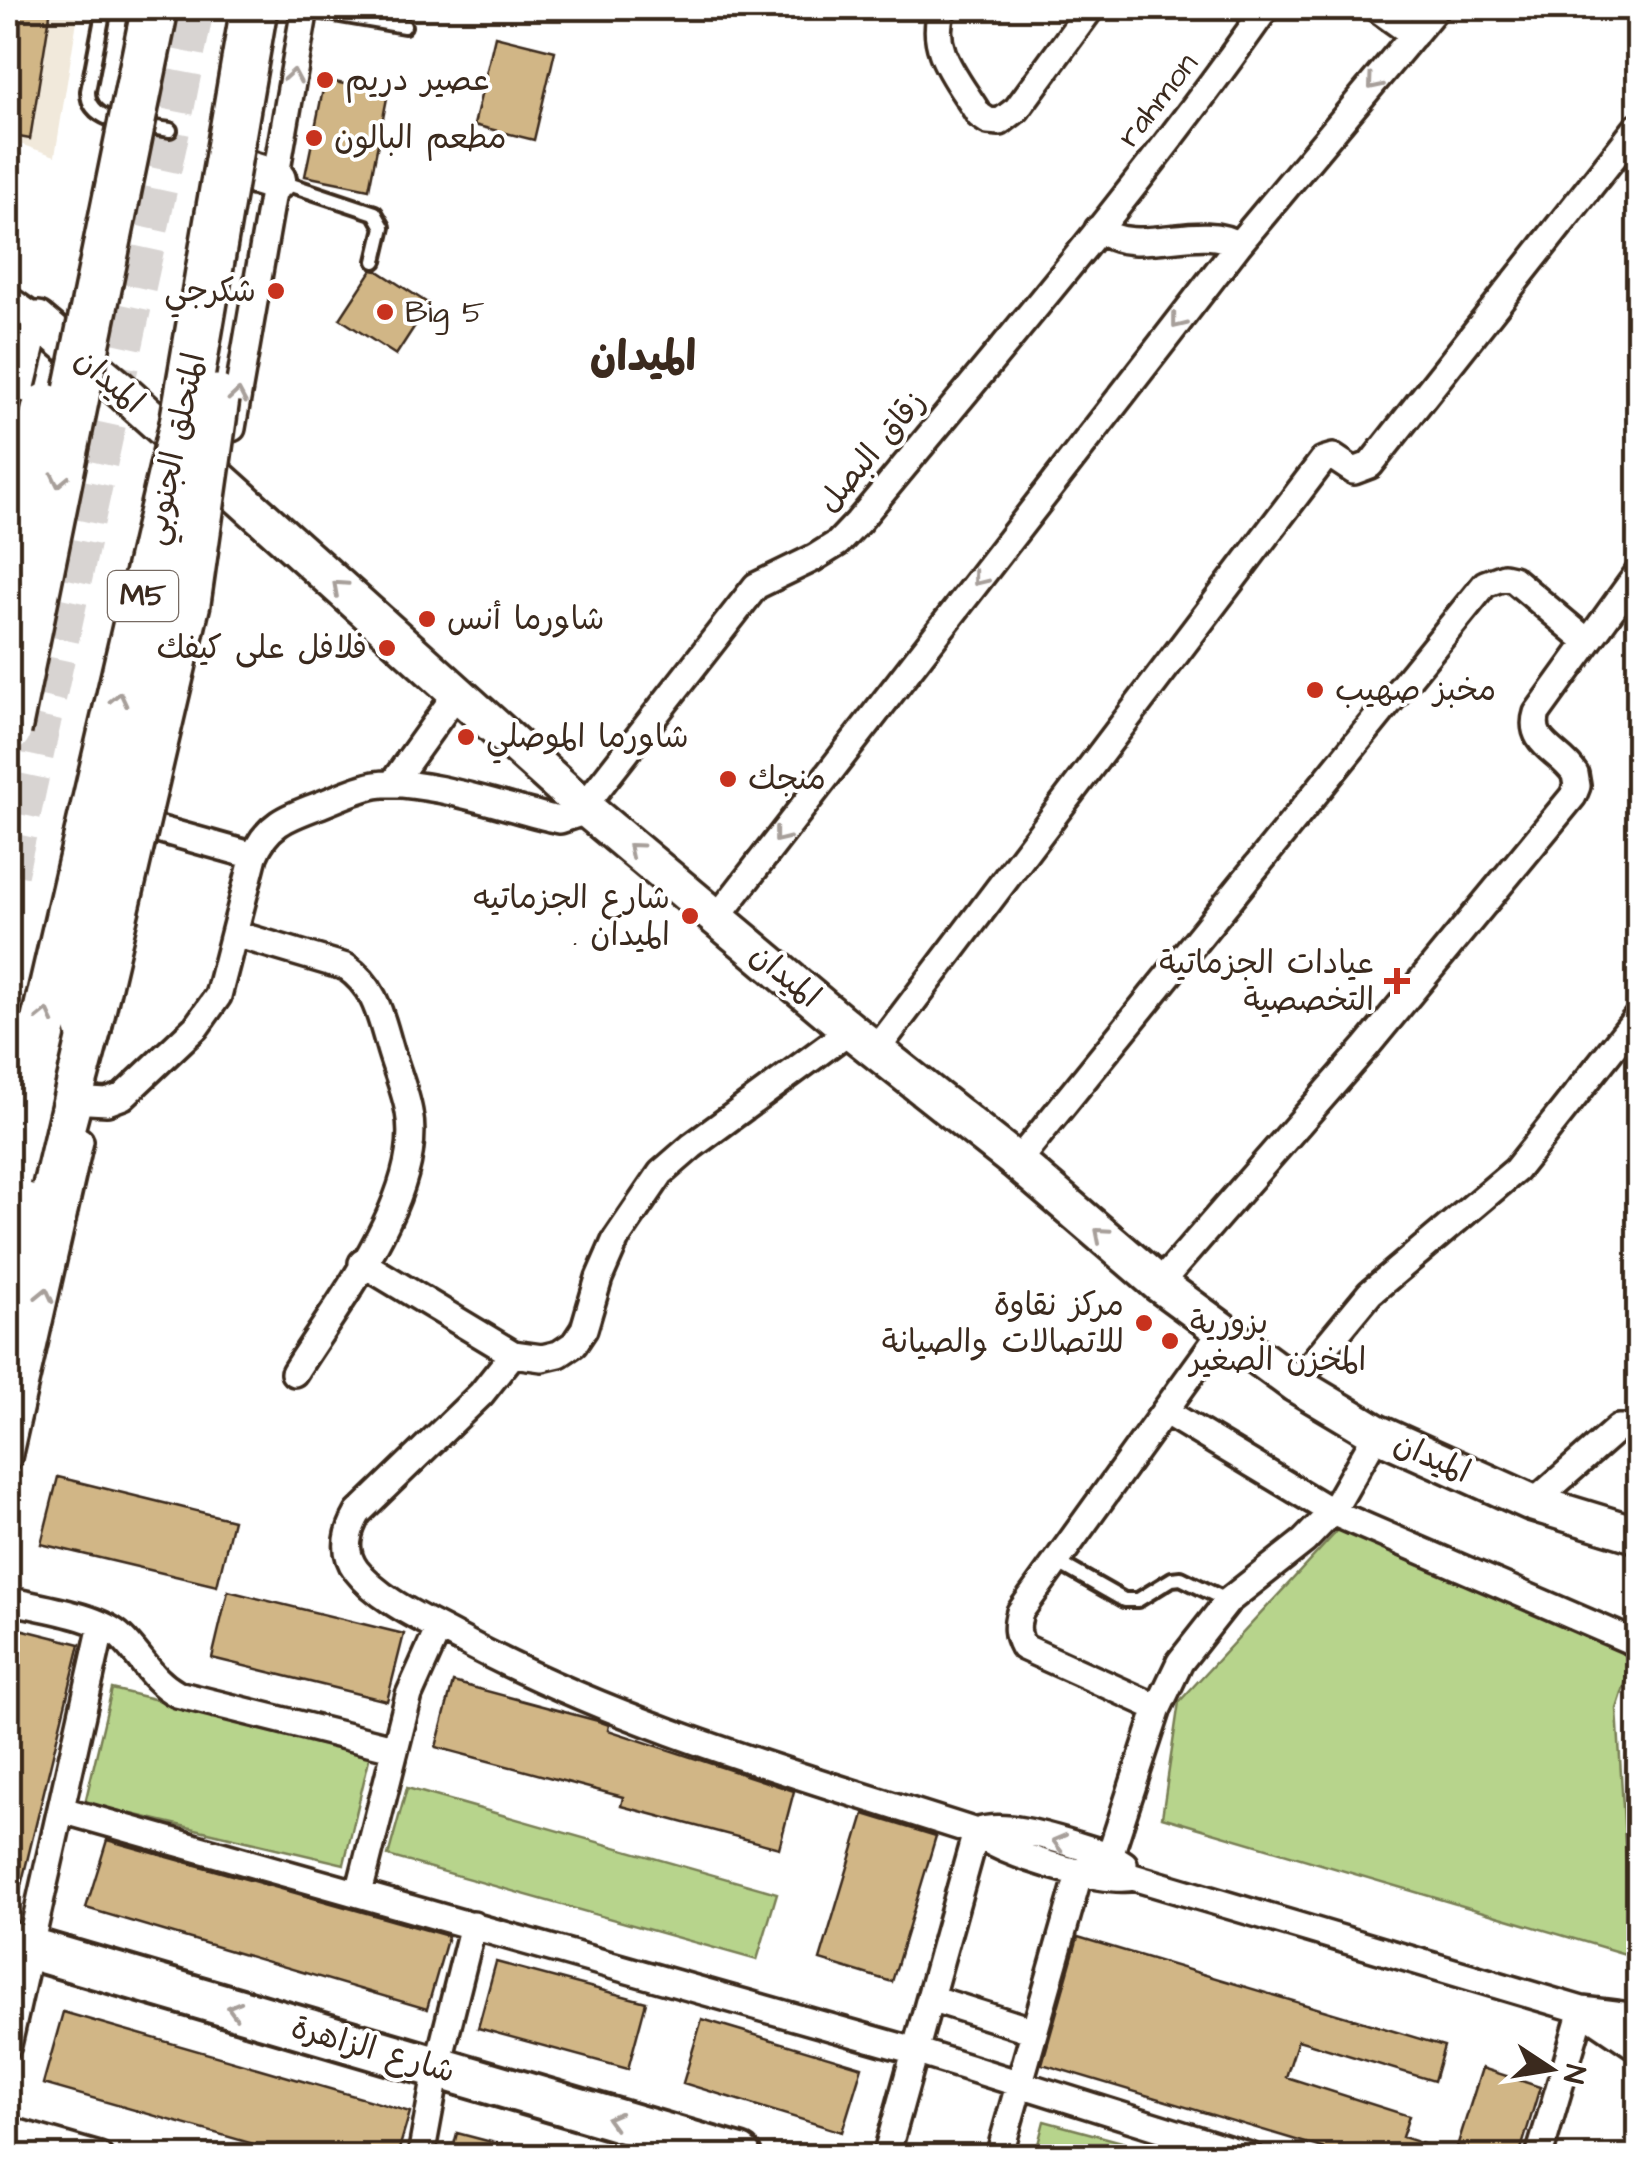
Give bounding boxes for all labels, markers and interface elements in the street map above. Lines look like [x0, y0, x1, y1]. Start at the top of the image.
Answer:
street label: rahmon [1107, 43, 1209, 157]
place label: عصير دريم [345, 58, 490, 103]
one-way arrow [282, 67, 303, 84]
marker: عصير دريم [314, 69, 336, 91]
one-way arrow [1367, 71, 1385, 89]
place label: مطعم البالون [334, 116, 507, 161]
marker: مطعم البالون [303, 127, 325, 149]
place label: شكرجي [164, 269, 256, 318]
marker: شكرجي [265, 280, 287, 302]
place label: Big 5 [405, 290, 485, 335]
marker: Big 5 [374, 301, 396, 323]
one-way arrow [1172, 311, 1190, 329]
district label: الميدان [590, 329, 696, 387]
street label: الميدان [64, 338, 154, 424]
street label: المتحلق الجنوبي [133, 349, 221, 550]
street label: زقاق البصل [807, 381, 937, 523]
one-way arrow [227, 387, 248, 404]
one-way arrow [50, 472, 71, 489]
one-way arrow [973, 568, 991, 586]
road number: M5 [108, 571, 178, 621]
one-way arrow [332, 581, 351, 599]
place label: شاورما أنس [447, 597, 604, 642]
marker: شاورما أنس [416, 608, 438, 630]
place label: فلافل على كيفك [156, 626, 367, 671]
marker: فلافل على كيفك [376, 637, 398, 659]
place label: مخبز صهيب [1335, 668, 1496, 713]
marker: مخبز صهيب [1304, 679, 1326, 701]
one-way arrow [107, 691, 128, 708]
place label: شاورما الموصلي [486, 715, 689, 764]
marker: شاورما الموصلي [455, 726, 477, 748]
place label: منجك [748, 757, 826, 802]
marker: منجك [717, 768, 739, 790]
one-way arrow [775, 825, 792, 843]
one-way arrow [627, 843, 646, 861]
place label: شارع الجزماتيه . الميدان [473, 876, 670, 958]
marker: شارع الجزماتيه . الميدان [679, 905, 701, 927]
street label: الميدان [740, 933, 830, 1019]
place label: عيادات الجزماتية التخصصية [1159, 941, 1374, 1023]
marker: عيادات الجزماتية التخصصية [1384, 968, 1410, 994]
one-way arrow [34, 1008, 55, 1025]
one-way arrow [1094, 1228, 1112, 1246]
place label: مركز نقاوة للاتصالات والصيانة [882, 1283, 1124, 1365]
one-way arrow [33, 1287, 54, 1304]
place label: بزورية المخزن الصغير [1187, 1301, 1366, 1383]
marker: مركز نقاوة للاتصالات والصيانة [1133, 1312, 1155, 1334]
marker: بزورية المخزن الصغير [1159, 1330, 1181, 1352]
street label: الميدان [1386, 1421, 1478, 1495]
one-way arrow [1051, 1832, 1068, 1853]
one-way arrow [226, 2000, 243, 2021]
street label: شارع الزاهرة [286, 2005, 460, 2095]
north arrow [1501, 2019, 1601, 2119]
text: N [1553, 2061, 1595, 2087]
one-way arrow [605, 2111, 622, 2132]

